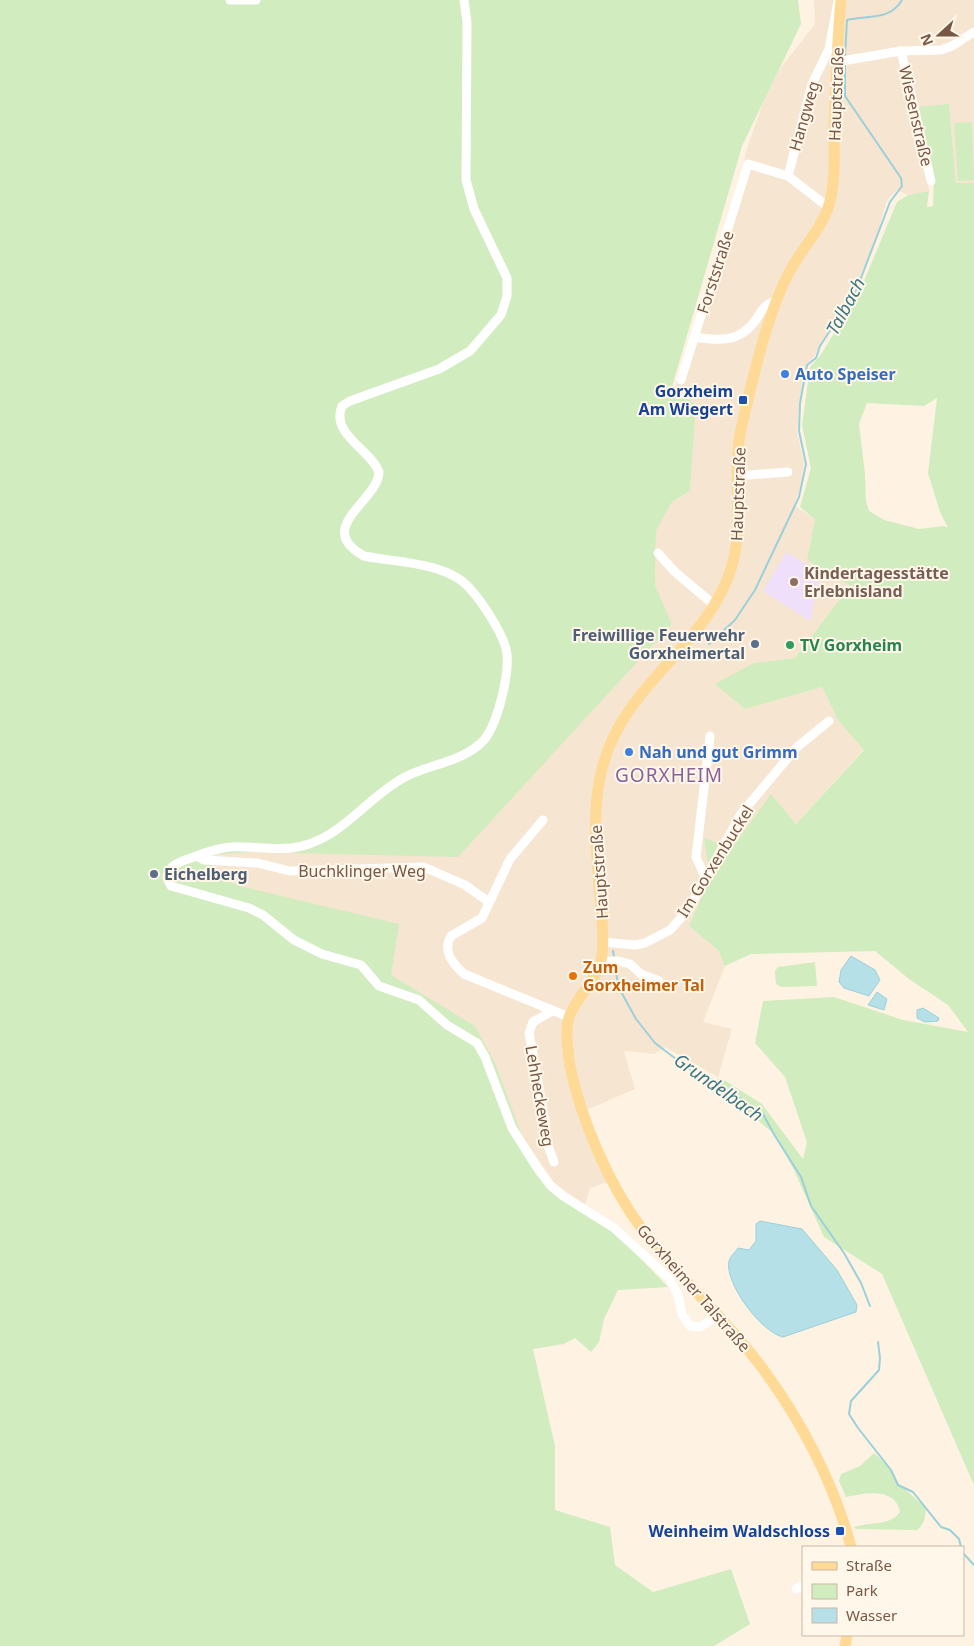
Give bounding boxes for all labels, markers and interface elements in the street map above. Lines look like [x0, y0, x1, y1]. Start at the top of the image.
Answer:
north arrow [914, 10, 964, 60]
text: N [915, 31, 937, 49]
street label: Hauptstraße [823, 47, 849, 141]
street label: Wiesenstraße [894, 64, 938, 168]
street label: Hangweg [784, 78, 824, 154]
street label: Forststraße [691, 228, 739, 316]
water label: Talbach [820, 273, 870, 339]
place label: Auto Speiser [795, 363, 896, 385]
marker: Auto Speiser [779, 368, 791, 380]
place label: Gorxheim Am Wiegert [639, 380, 733, 420]
marker: Gorxheim Am Wiegert [737, 394, 749, 406]
street label: Hauptstraße [725, 447, 751, 541]
place label: Kindertagesstätte Erlebnisland [804, 562, 949, 602]
marker: Kindertagesstätte Erlebnisland [788, 576, 800, 588]
place label: Freiwillige Feuerwehr Gorxheimertal [572, 624, 745, 664]
place label: TV Gorxheim [800, 634, 902, 656]
marker: Freiwillige Feuerwehr Gorxheimertal [749, 638, 761, 650]
marker: TV Gorxheim [784, 639, 796, 651]
place label: Nah und gut Grimm [639, 741, 798, 763]
marker: Nah und gut Grimm [623, 746, 635, 758]
district label: GORXHEIM [615, 762, 723, 788]
street label: Im Gorxenbuckel [672, 801, 758, 921]
street label: Hauptstraße [585, 824, 613, 920]
street label: Buchklinger Weg [298, 860, 426, 882]
place label: Eichelberg [164, 863, 248, 885]
marker: Eichelberg [148, 868, 160, 880]
place label: Zum Gorxheimer Tal [583, 956, 705, 996]
marker: Zum Gorxheimer Tal [567, 970, 579, 982]
street label: Lehheckeweg [520, 1044, 560, 1148]
water label: Grundelbach [670, 1047, 768, 1127]
street label: Gorxheimer Talstraße [632, 1219, 756, 1357]
place label: Weinheim Waldschloss [648, 1520, 830, 1542]
marker: Weinheim Waldschloss [834, 1525, 846, 1537]
legend [802, 1546, 964, 1636]
text: Straße [846, 1555, 892, 1575]
text: Park [846, 1580, 878, 1600]
text: Wasser [846, 1605, 897, 1625]

